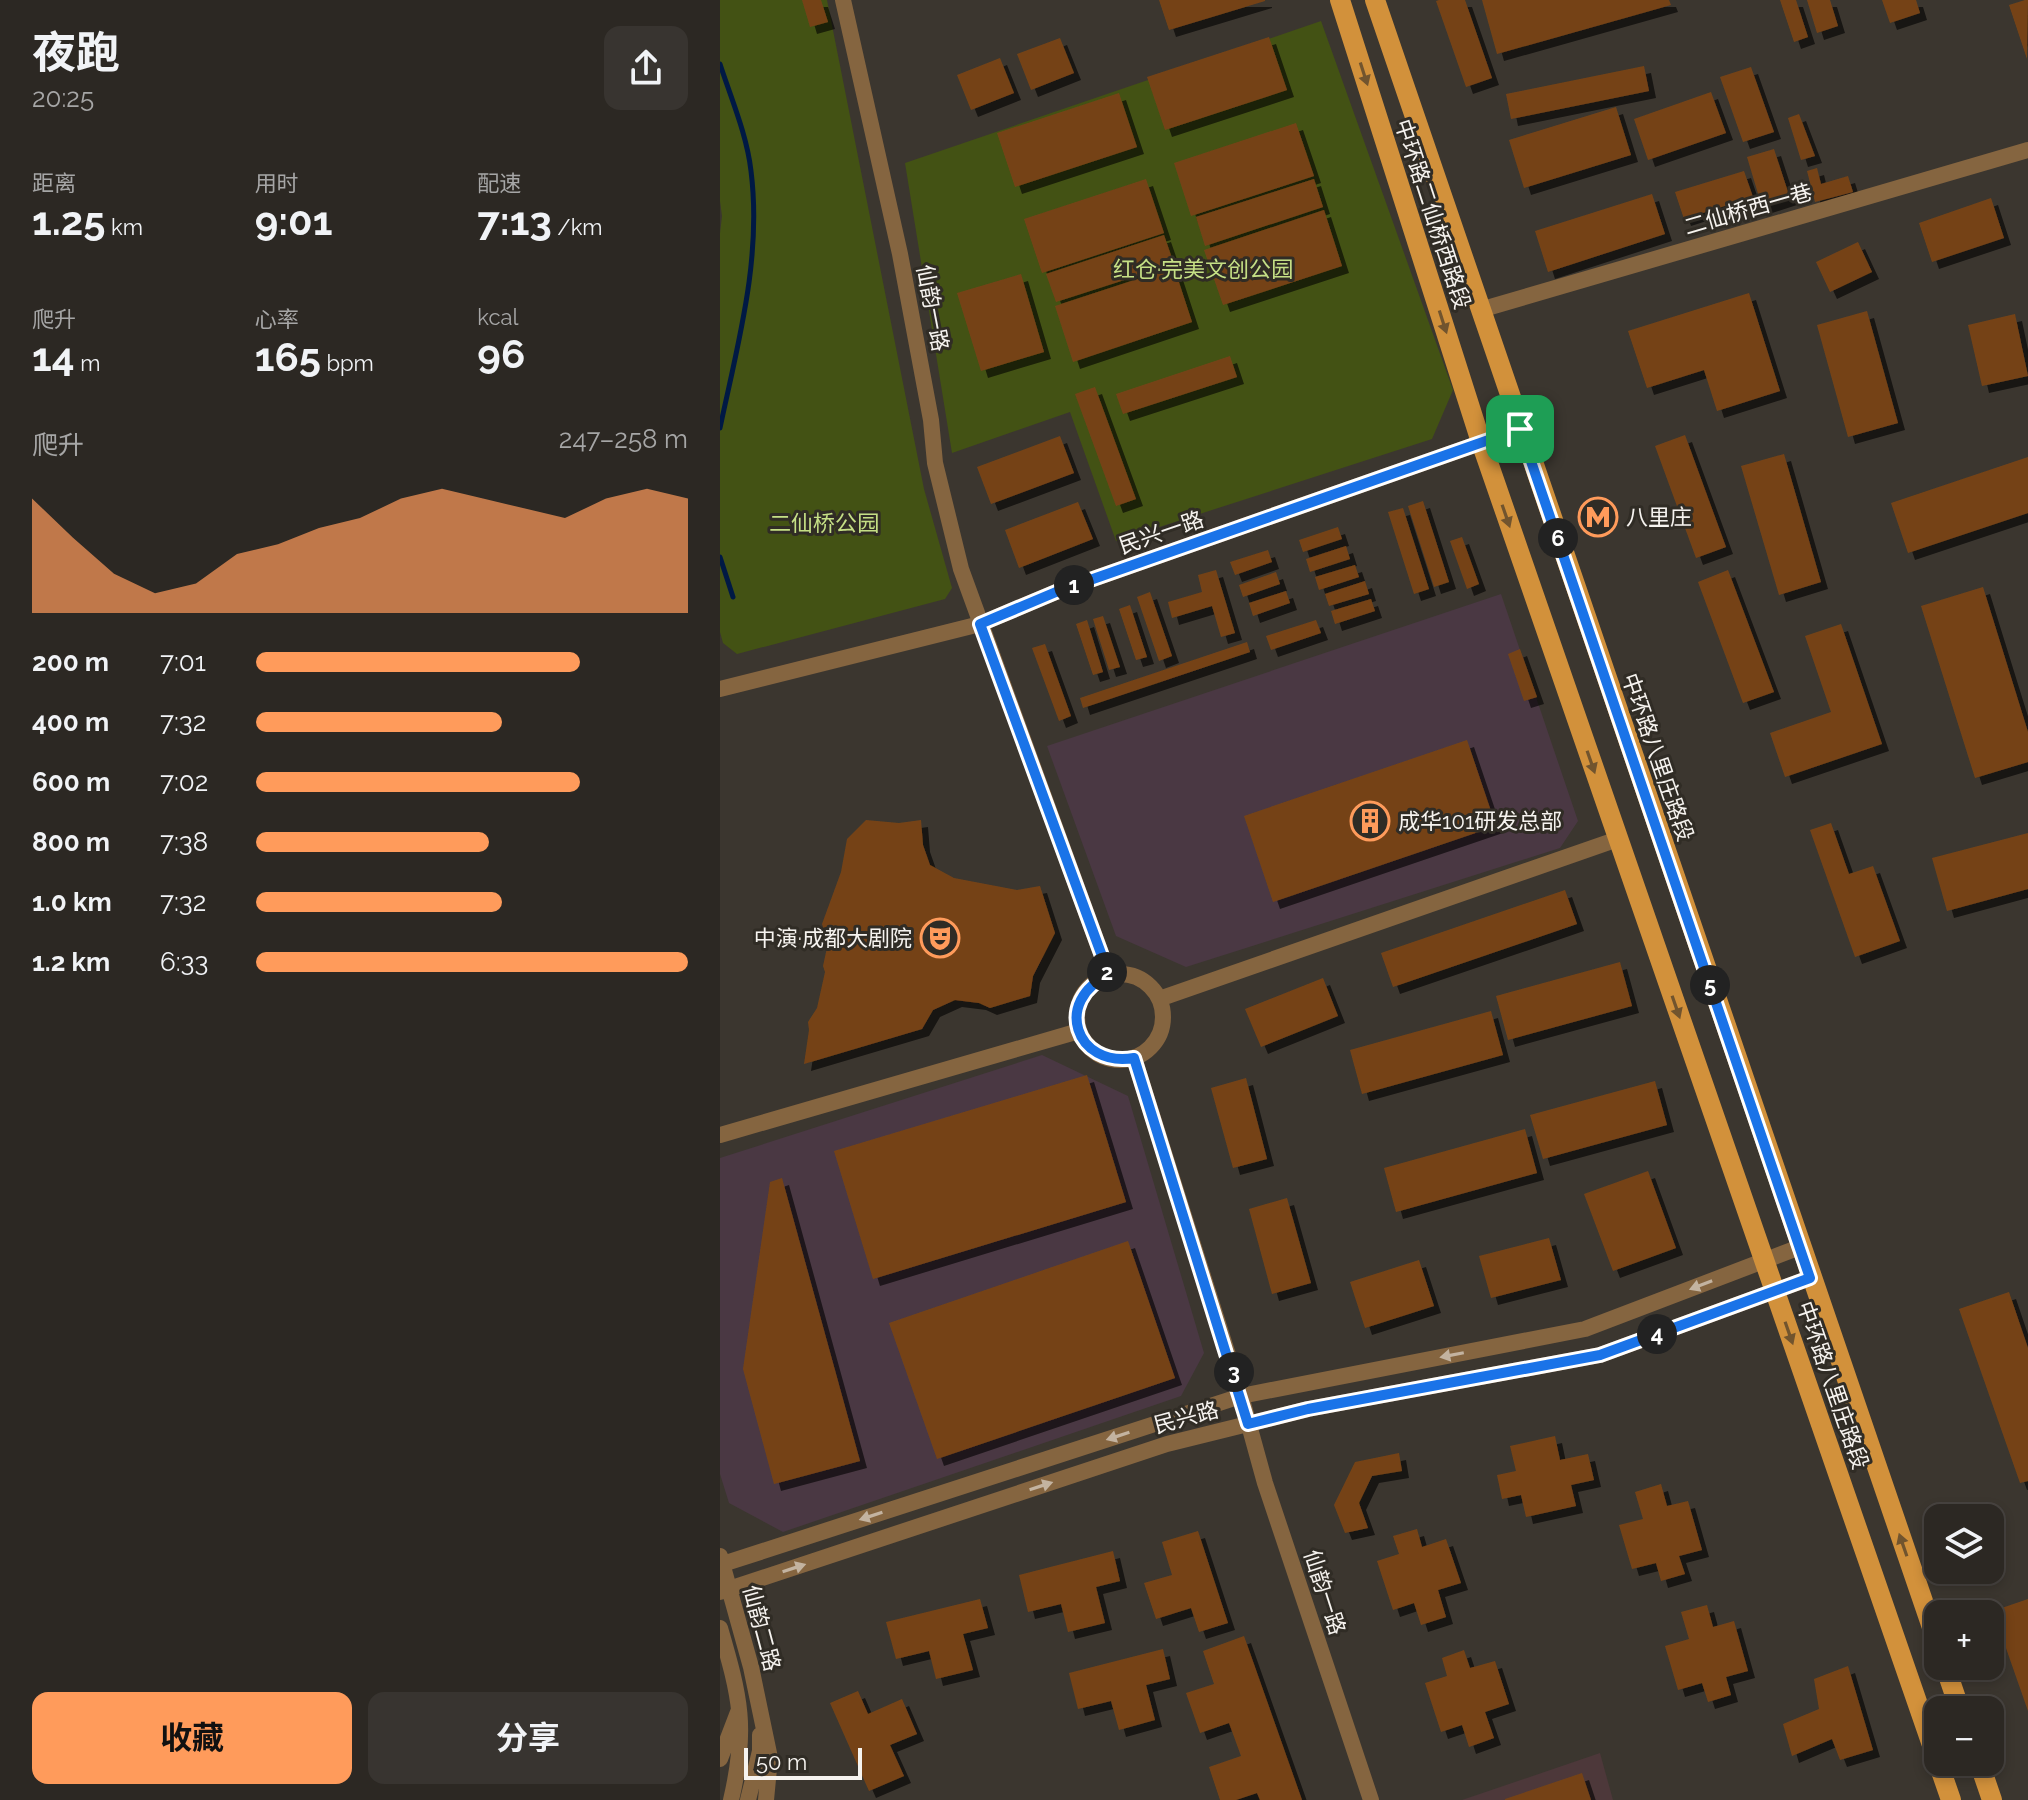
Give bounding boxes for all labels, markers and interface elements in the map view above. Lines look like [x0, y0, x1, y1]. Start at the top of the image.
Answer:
button: share [604, 26, 688, 110]
text: 夜跑 [32, 27, 120, 78]
one-way arrow [1358, 63, 1370, 87]
text: 20:25 [32, 83, 94, 113]
street label: 中环路二仙桥西路段 [1390, 116, 1476, 312]
text: 距离 [32, 170, 76, 196]
text: 用时 [255, 170, 299, 196]
text: 配速 [477, 170, 521, 196]
street label: 二仙桥西一巷 [1681, 178, 1815, 240]
text: 1.25 [32, 197, 105, 244]
text: 9:01 [255, 197, 332, 244]
text: 7:13 [477, 197, 552, 244]
text: km [105, 214, 143, 240]
text: /km [552, 214, 603, 240]
park label: 红仓·完美文创公园 [1113, 256, 1293, 282]
street label: 仙韵一路 [912, 262, 954, 354]
text: kcal [477, 304, 518, 330]
text: 爬升 [32, 306, 76, 332]
text: 心率 [255, 306, 299, 332]
one-way arrow [1437, 310, 1449, 334]
text: 96 [477, 330, 525, 377]
text: 14 [32, 333, 75, 380]
text: 165 [255, 333, 321, 380]
text: m [75, 350, 100, 376]
text: bpm [321, 350, 374, 376]
pin [1486, 395, 1554, 463]
icon: arrive [1498, 407, 1542, 451]
text: 247–258 m [559, 424, 688, 454]
text: 爬升 [32, 430, 84, 460]
metro station icon: 八里庄 [1577, 496, 1619, 538]
one-way arrow [1501, 504, 1513, 528]
place label: 八里庄 [1626, 504, 1692, 530]
street label: 民兴一路 [1115, 505, 1207, 559]
park label: 二仙桥公园 [769, 510, 879, 536]
pin: 6 [1538, 518, 1578, 558]
text: 6 [1551, 525, 1565, 551]
pin: 1 [1054, 565, 1094, 605]
text: 1 [1069, 572, 1079, 598]
text: 200 m [32, 647, 109, 677]
text: 7:01 [160, 647, 206, 677]
street label: 中环路八里庄路段 [1617, 670, 1699, 844]
text: 400 m [32, 707, 109, 737]
text: 7:32 [160, 707, 206, 737]
one-way arrow [1586, 750, 1598, 774]
text: 600 m [32, 767, 110, 797]
text: 7:02 [160, 767, 208, 797]
building icon: 成华101研发总部 [1349, 800, 1391, 842]
place label: 成华101研发总部 [1398, 808, 1562, 834]
text: 800 m [32, 827, 110, 857]
text: 7:38 [160, 827, 208, 857]
text: 1.0 km [32, 887, 112, 917]
text: 7:32 [160, 887, 206, 917]
theatre icon: 中演·成都大剧院 [919, 917, 961, 959]
place label: 中演·成都大剧院 [754, 925, 912, 951]
text: 1.2 km [32, 947, 110, 977]
text: 6:33 [160, 947, 208, 977]
pin: 2 [1087, 952, 1127, 992]
text: 2 [1101, 959, 1113, 985]
pin: 5 [1690, 965, 1730, 1005]
text: 5 [1704, 972, 1716, 998]
one-way arrow [1671, 996, 1683, 1020]
one-way arrow [1689, 1279, 1713, 1292]
street label: 中环路八里庄路段 [1792, 1298, 1874, 1472]
pin: 4 [1637, 1314, 1677, 1354]
text: 4 [1651, 1321, 1663, 1347]
one-way arrow [1783, 1321, 1796, 1345]
one-way arrow [1439, 1349, 1464, 1361]
pin: 3 [1214, 1352, 1254, 1392]
text: 3 [1228, 1359, 1240, 1385]
street label: 民兴路 [1151, 1396, 1221, 1438]
one-way arrow [1106, 1430, 1130, 1443]
one-way arrow [1029, 1479, 1053, 1491]
map controls [1924, 1504, 2004, 1776]
button: layers [1924, 1504, 2004, 1584]
one-way arrow [858, 1510, 882, 1523]
one-way arrow [1897, 1533, 1909, 1557]
street label: 仙韵一路 [1299, 1546, 1351, 1638]
one-way arrow [782, 1561, 806, 1574]
street label: 仙韵二路 [738, 1582, 786, 1674]
button: + [1924, 1600, 2004, 1680]
button: 收藏 [32, 1692, 352, 1784]
button: 分享 [368, 1692, 688, 1784]
button: − [1924, 1696, 2004, 1776]
scale bar [744, 1744, 862, 1780]
text: 50 m [756, 1749, 807, 1775]

